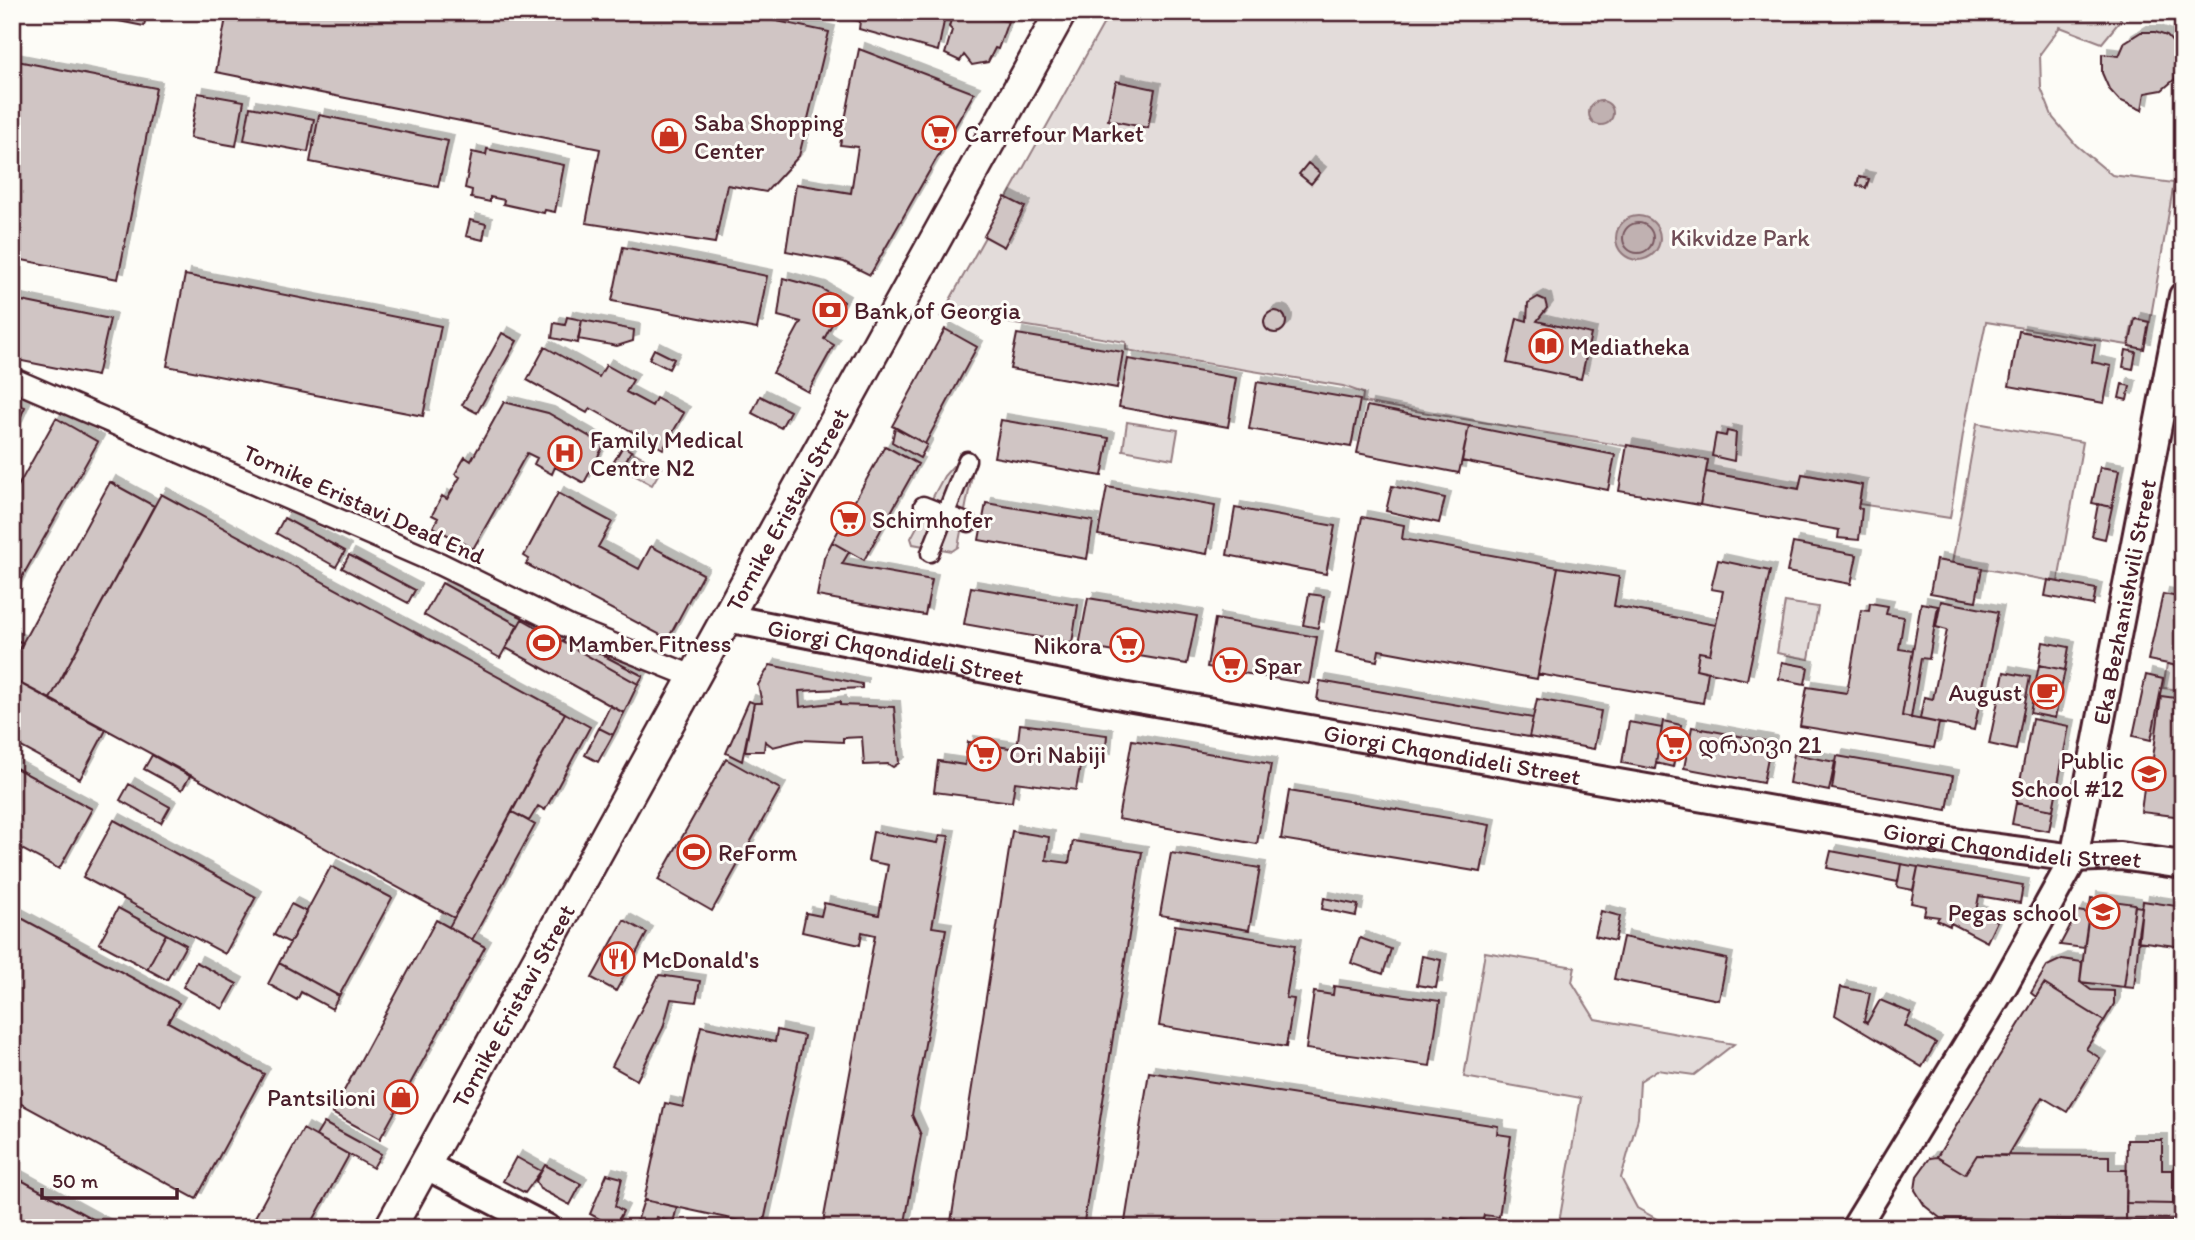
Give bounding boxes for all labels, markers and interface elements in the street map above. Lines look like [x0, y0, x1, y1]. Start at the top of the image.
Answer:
place label: Saba Shopping Center [694, 108, 845, 165]
supermarket icon: Carrefour Market [920, 114, 958, 152]
shop icon: Saba Shopping Center [650, 117, 688, 155]
place label: Carrefour Market [964, 119, 1144, 148]
park label: Kikvidze Park [1670, 223, 1810, 252]
bank icon: Bank of Georgia [811, 291, 849, 329]
place label: Bank of Georgia [854, 296, 1021, 325]
library icon: Mediatheka [1527, 327, 1565, 365]
place label: Mediatheka [1570, 332, 1690, 361]
street label: Tornike Eristavi Street [719, 402, 854, 616]
place label: Family Medical Centre N2 [590, 425, 743, 482]
hospital icon: Family Medical Centre N2 [546, 434, 584, 472]
street label: Tornike Eristavi Dead End [239, 438, 489, 570]
street label: Eka Bezhanishvili Street [2086, 477, 2162, 727]
supermarket icon: Schirnhofer [829, 500, 867, 538]
place label: Schirnhofer [872, 505, 993, 534]
street label: Giorgi Chqondideli Street [765, 612, 1026, 691]
sports icon: Mamber Fitness [525, 624, 563, 662]
supermarket icon: Nikora [1108, 626, 1146, 664]
place label: Mamber Fitness [568, 629, 732, 658]
place label: Nikora [1034, 631, 1103, 660]
supermarket icon: Spar [1211, 646, 1249, 684]
place label: Spar [1254, 651, 1302, 680]
cafe icon: August [2028, 673, 2066, 711]
place label: August [1948, 678, 2022, 707]
street label: Giorgi Chqondideli Street [1322, 717, 1583, 791]
supermarket icon: დრაივი 21 [1655, 725, 1693, 763]
place label: დრაივი 21 [1698, 730, 1822, 759]
supermarket icon: Ori Nabiji [965, 735, 1003, 773]
place label: Ori Nabiji [1009, 740, 1106, 769]
place label: Public School #12 [2011, 746, 2124, 803]
school or university icon: Public School #12 [2130, 755, 2168, 793]
street label: Giorgi Chqondideli Street [1881, 815, 2144, 873]
sports icon: ReForm [675, 833, 713, 871]
place label: ReForm [718, 838, 797, 867]
school or university icon: Pegas school [2084, 893, 2122, 931]
place label: Pegas school [1948, 898, 2078, 927]
street label: Tornike Eristavi Street [445, 899, 581, 1113]
restaurant icon: McDonald's [599, 940, 637, 978]
place label: McDonald's [642, 945, 759, 974]
shop icon: Pantsilioni [382, 1078, 420, 1116]
place label: Pantsilioni [267, 1083, 376, 1112]
scale bar [42, 1156, 177, 1200]
text: 50 m [52, 1168, 99, 1193]

